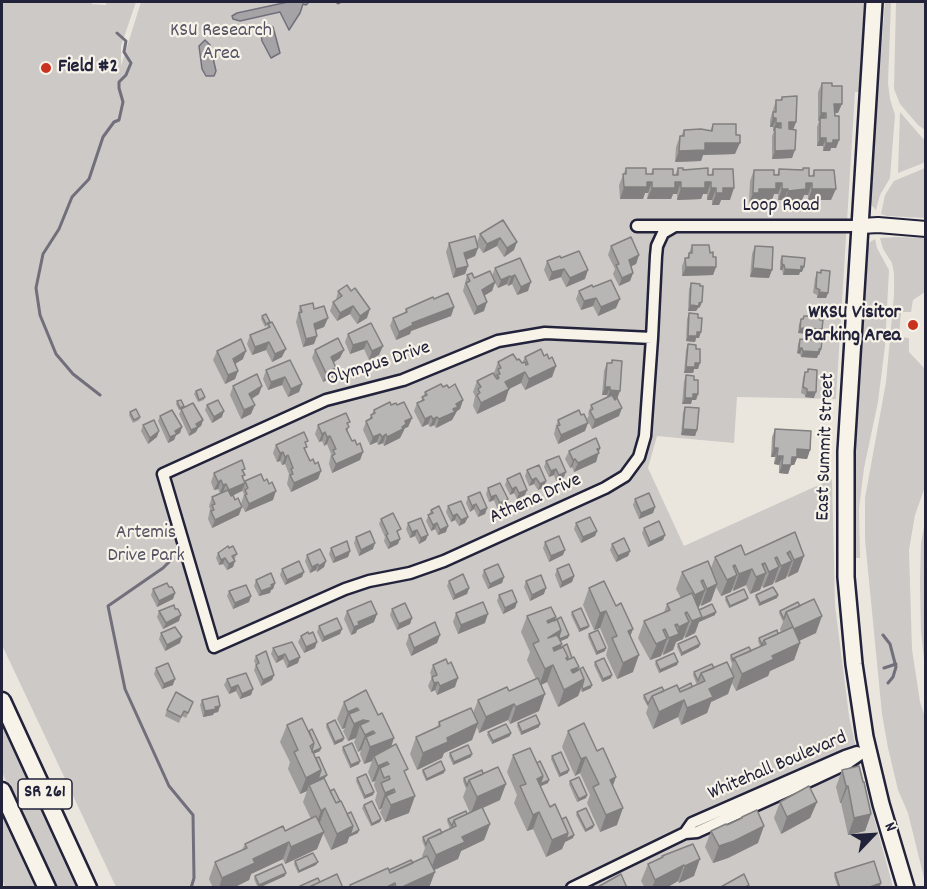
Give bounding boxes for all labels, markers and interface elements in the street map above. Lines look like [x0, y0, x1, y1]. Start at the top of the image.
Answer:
park label: KSU Research Area [170, 20, 272, 67]
place label: Field #2 [58, 56, 118, 80]
marker: Field #2 [39, 61, 53, 75]
street label: Loop Road [742, 195, 820, 219]
place label: WKSU Visitor Parking Area [804, 302, 901, 349]
marker: WKSU Visitor Parking Area [906, 318, 920, 332]
street label: Olympus Drive [324, 337, 434, 393]
street label: East Summit Street [812, 373, 842, 521]
street label: Athena Drive [486, 469, 586, 531]
park label: Artemis Drive Park [107, 522, 185, 569]
street label: Whitehall Boulevard [705, 727, 851, 807]
road number: SR 261 [18, 779, 72, 809]
north arrow [843, 805, 903, 865]
text: N [878, 819, 902, 836]

